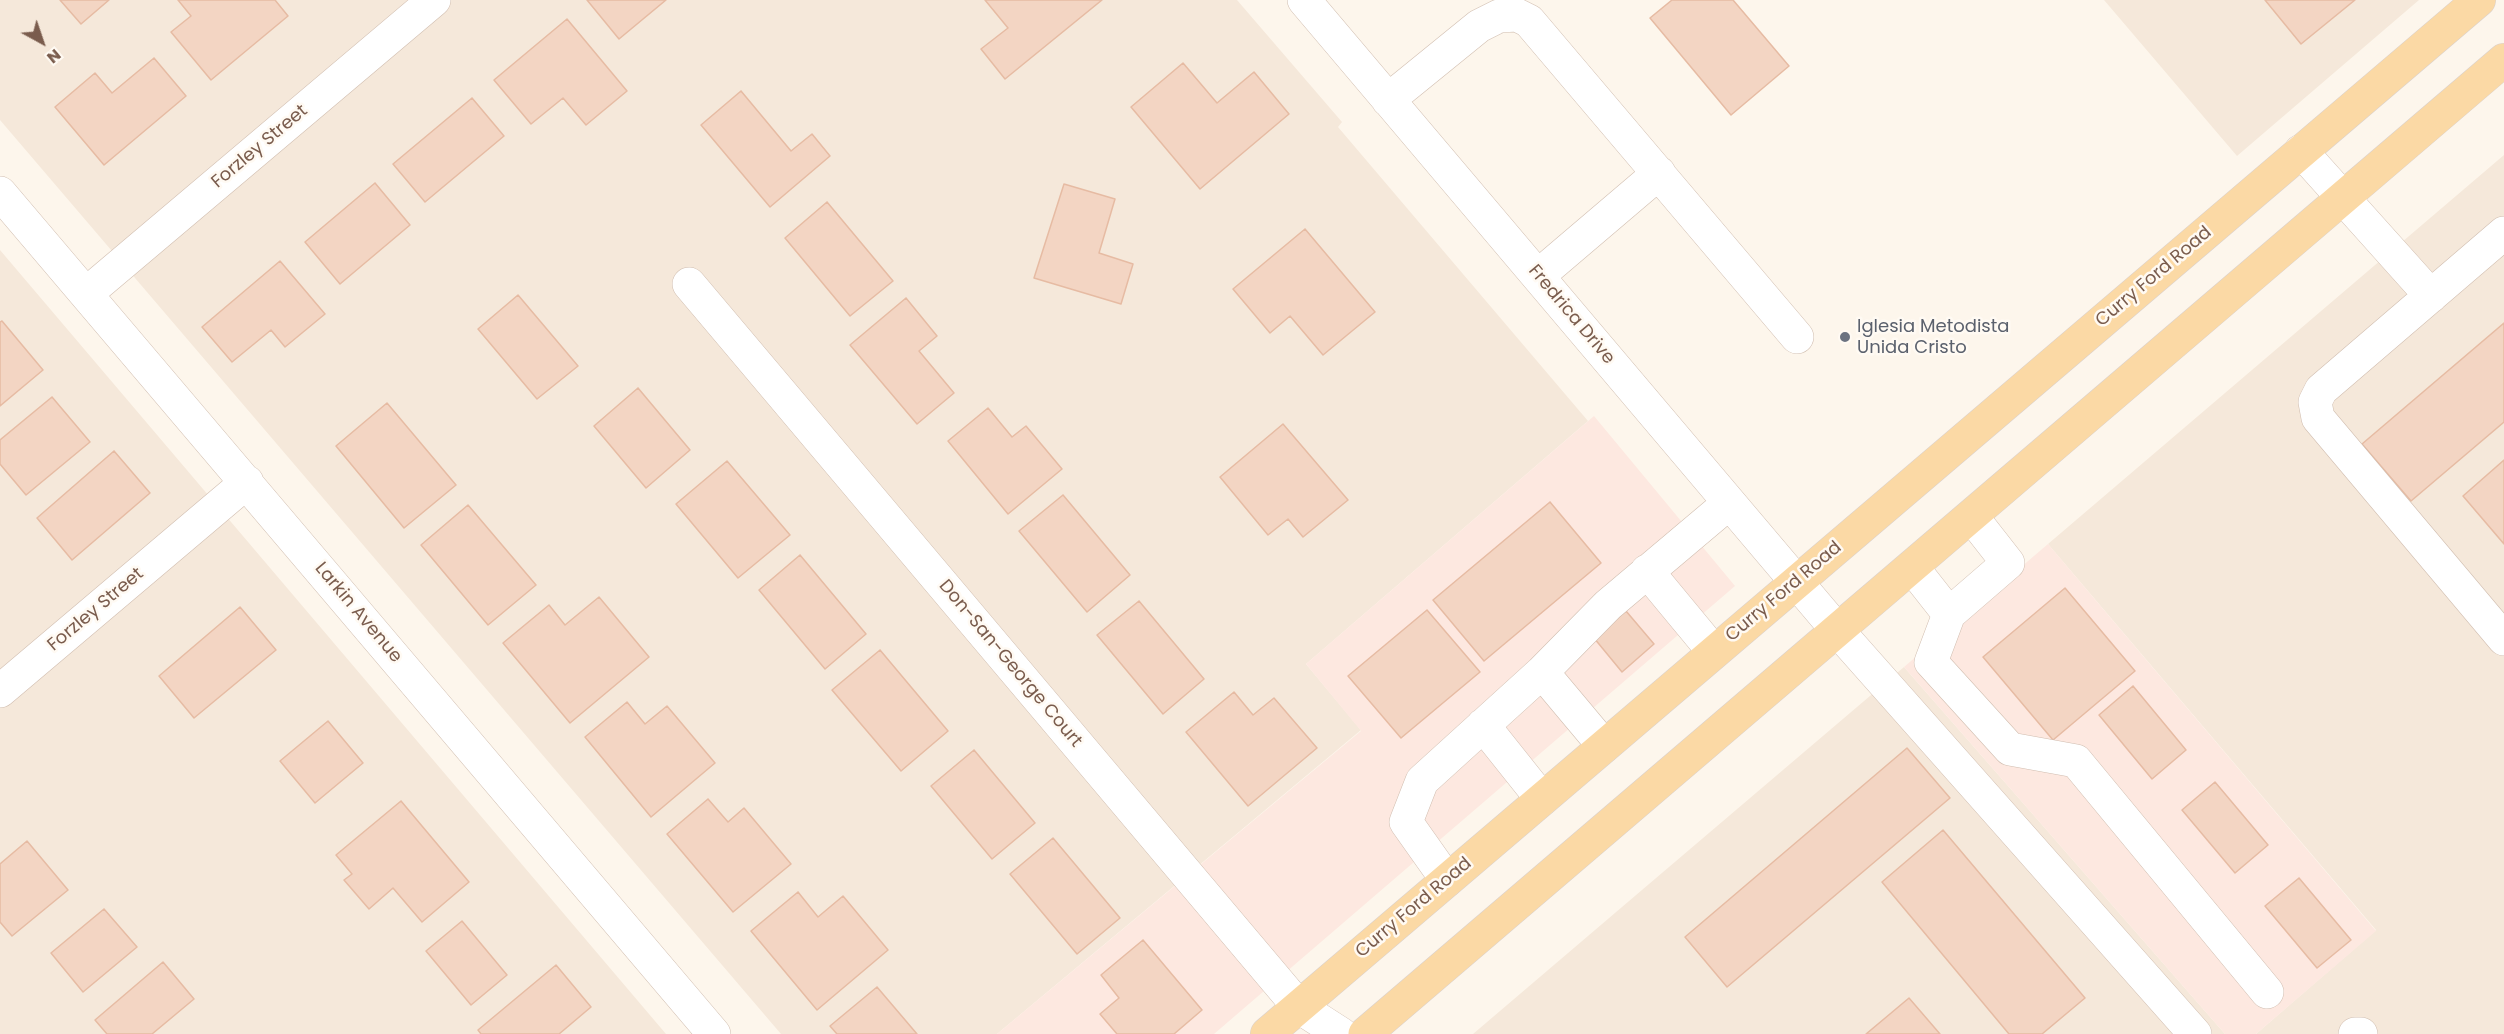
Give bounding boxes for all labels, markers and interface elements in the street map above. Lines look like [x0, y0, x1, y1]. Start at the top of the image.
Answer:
north arrow [12, 12, 72, 72]
text: N [42, 43, 66, 69]
street label: Forzley Street [208, 101, 312, 193]
street label: Curry Ford Road [2092, 222, 2216, 332]
street label: Fredrica Drive [1523, 261, 1619, 369]
place label: Iglesia Metodista Unida Cristo [1857, 316, 2009, 358]
marker: Iglesia Metodista Unida Cristo [1838, 330, 1852, 344]
street label: Curry Ford Road [1722, 537, 1846, 647]
street label: Larkin Avenue [310, 558, 406, 668]
street label: Forzley Street [44, 564, 148, 656]
street label: Don-San-George Court [934, 576, 1086, 752]
street label: Curry Ford Road [1352, 853, 1476, 963]

